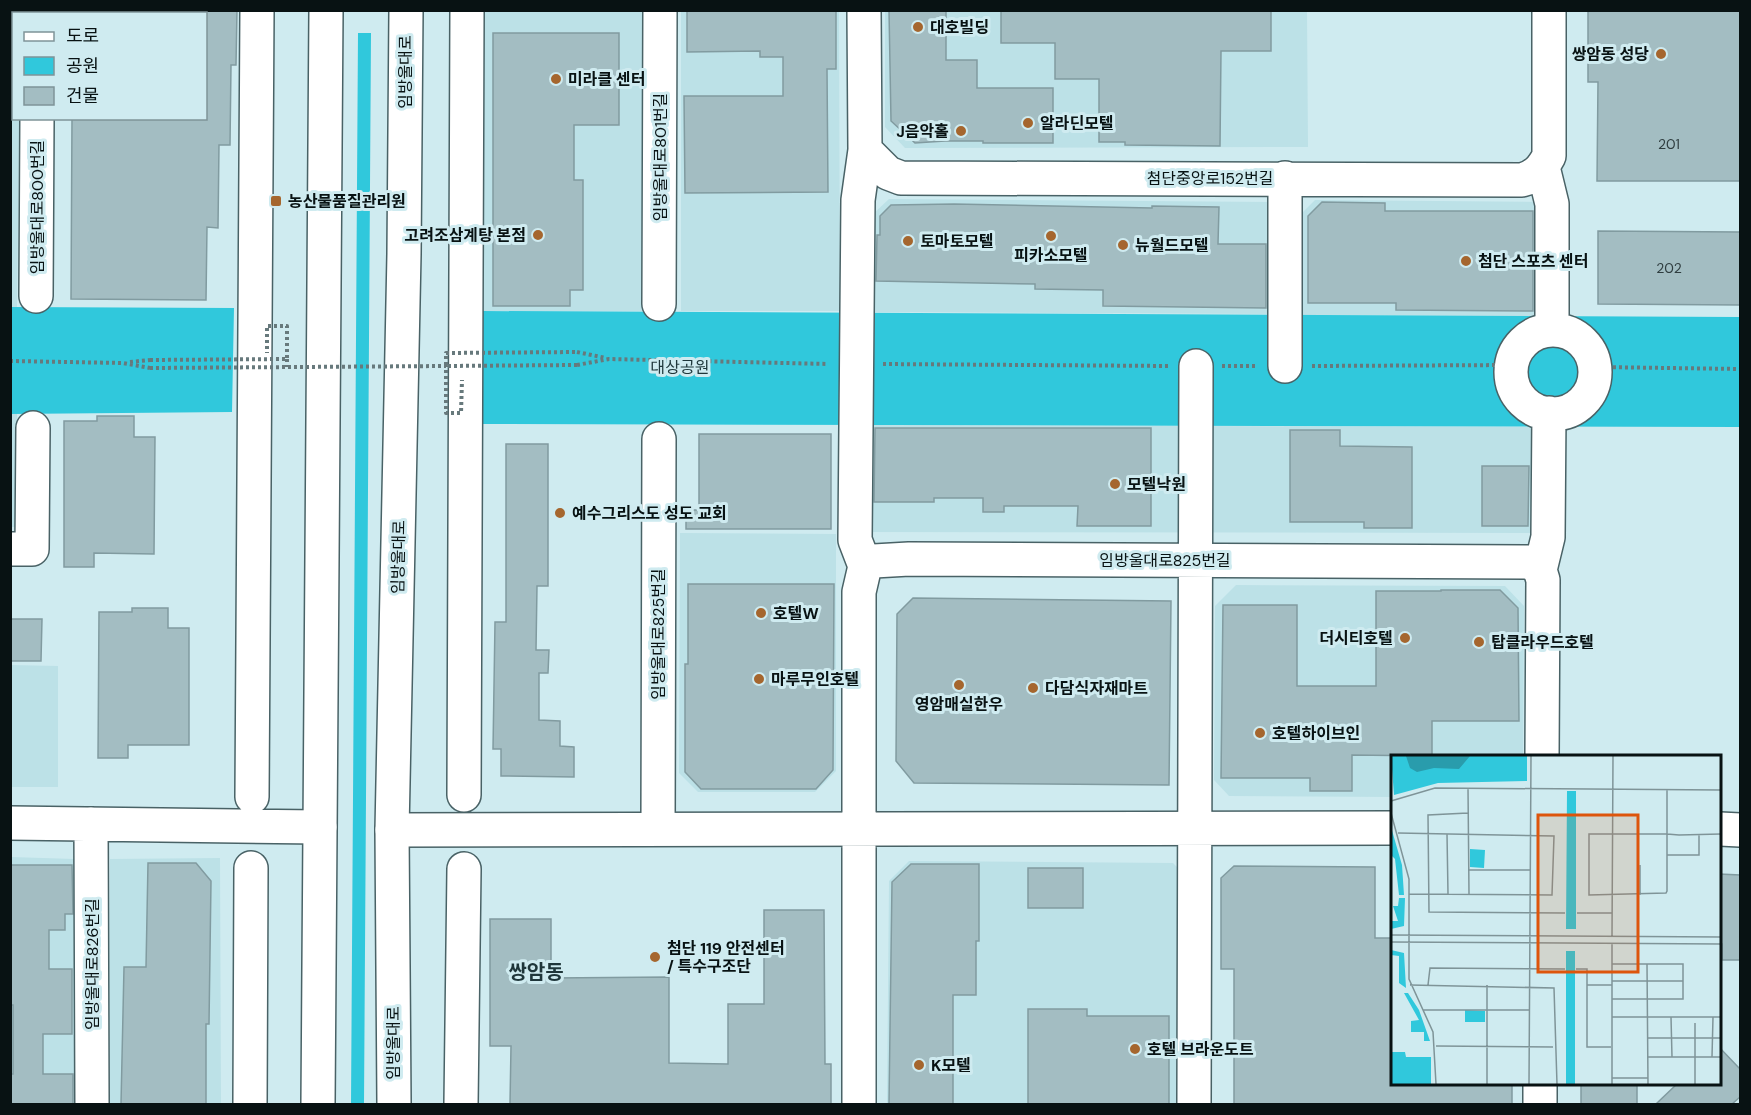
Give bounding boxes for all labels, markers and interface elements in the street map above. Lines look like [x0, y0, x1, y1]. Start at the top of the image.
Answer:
legend [12, 12, 207, 120]
place label: 대호빌딩 [930, 17, 989, 38]
marker: 대호빌딩 [911, 20, 925, 34]
text: 도로 [66, 24, 99, 48]
street label: 임방울대로 [395, 35, 416, 109]
place label: 쌍암동 성당 [1572, 44, 1649, 65]
marker: 쌍암동 성당 [1654, 47, 1668, 61]
text: 공원 [66, 54, 99, 78]
place label: 미라클 센터 [568, 69, 645, 90]
marker: 미라클 센터 [549, 72, 563, 86]
text: 건물 [66, 84, 99, 108]
street label: 임방울대로801번길 [650, 93, 671, 221]
place label: 알라딘모텔 [1040, 113, 1114, 134]
marker: 알라딘모텔 [1021, 116, 1035, 130]
place label: J음악홀 [896, 121, 949, 142]
marker: J음악홀 [954, 124, 968, 138]
house number: 201 [1658, 135, 1680, 153]
street label: 임방울대로800번길 [27, 140, 48, 274]
street label: 첨단중앙로152번길 [1147, 168, 1273, 189]
place label: 농산물품질관리원 [288, 191, 406, 212]
marker: 농산물품질관리원 [269, 194, 283, 208]
place label: 고려조삼계탕 본점 [404, 225, 526, 246]
marker: 고려조삼계탕 본점 [531, 228, 545, 242]
marker: 피카소모텔 [1044, 229, 1058, 243]
place label: 토마토모텔 [920, 231, 994, 252]
marker: 토마토모텔 [901, 234, 915, 248]
place label: 뉴월드모텔 [1135, 235, 1209, 256]
marker: 뉴월드모텔 [1116, 238, 1130, 252]
place label: 피카소모텔 [1014, 245, 1088, 266]
place label: 첨단 스포츠 센터 [1478, 251, 1589, 272]
marker: 첨단 스포츠 센터 [1459, 254, 1473, 268]
house number: 202 [1656, 259, 1682, 277]
park label: 대상공원 [651, 357, 709, 378]
place label: 모텔낙원 [1127, 474, 1186, 495]
marker: 모텔낙원 [1108, 477, 1122, 491]
place label: 예수그리스도 성도 교회 [572, 503, 727, 524]
marker: 예수그리스도 성도 교회 [553, 506, 567, 520]
street label: 임방울대로 [387, 520, 410, 594]
street label: 임방울대로825번길 [1099, 550, 1231, 571]
street label: 임방울대로825번길 [648, 568, 669, 700]
place label: 호텔W [773, 603, 819, 624]
marker: 호텔W [754, 606, 768, 620]
place label: 더시티호텔 [1319, 628, 1393, 649]
marker: 더시티호텔 [1398, 631, 1412, 645]
place label: 탑클라우드호텔 [1491, 632, 1594, 653]
marker: 탑클라우드호텔 [1472, 635, 1486, 649]
place label: 마루무인호텔 [771, 669, 859, 690]
marker: 마루무인호텔 [752, 672, 766, 686]
marker: 영암매실한우 [952, 678, 966, 692]
place label: 다담식자재마트 [1045, 678, 1148, 699]
marker: 다담식자재마트 [1026, 681, 1040, 695]
place label: 영암매실한우 [915, 694, 1003, 715]
place label: 호텔하이브인 [1272, 723, 1360, 744]
marker: 호텔하이브인 [1253, 726, 1267, 740]
inset map [1391, 755, 1721, 1085]
street label: 임방울대로826번길 [82, 898, 103, 1030]
place label: 첨단 119 안전센터 / 특수구조단 [667, 938, 785, 977]
marker: 첨단 119 안전센터 / 특수구조단 [648, 950, 662, 964]
district label: 쌍암동 [508, 959, 564, 985]
street label: 임방울대로 [383, 1006, 404, 1080]
place label: 호텔 브라운도트 [1147, 1039, 1254, 1060]
marker: 호텔 브라운도트 [1128, 1042, 1142, 1056]
place label: K모텔 [931, 1055, 971, 1076]
marker: K모텔 [912, 1058, 926, 1072]

